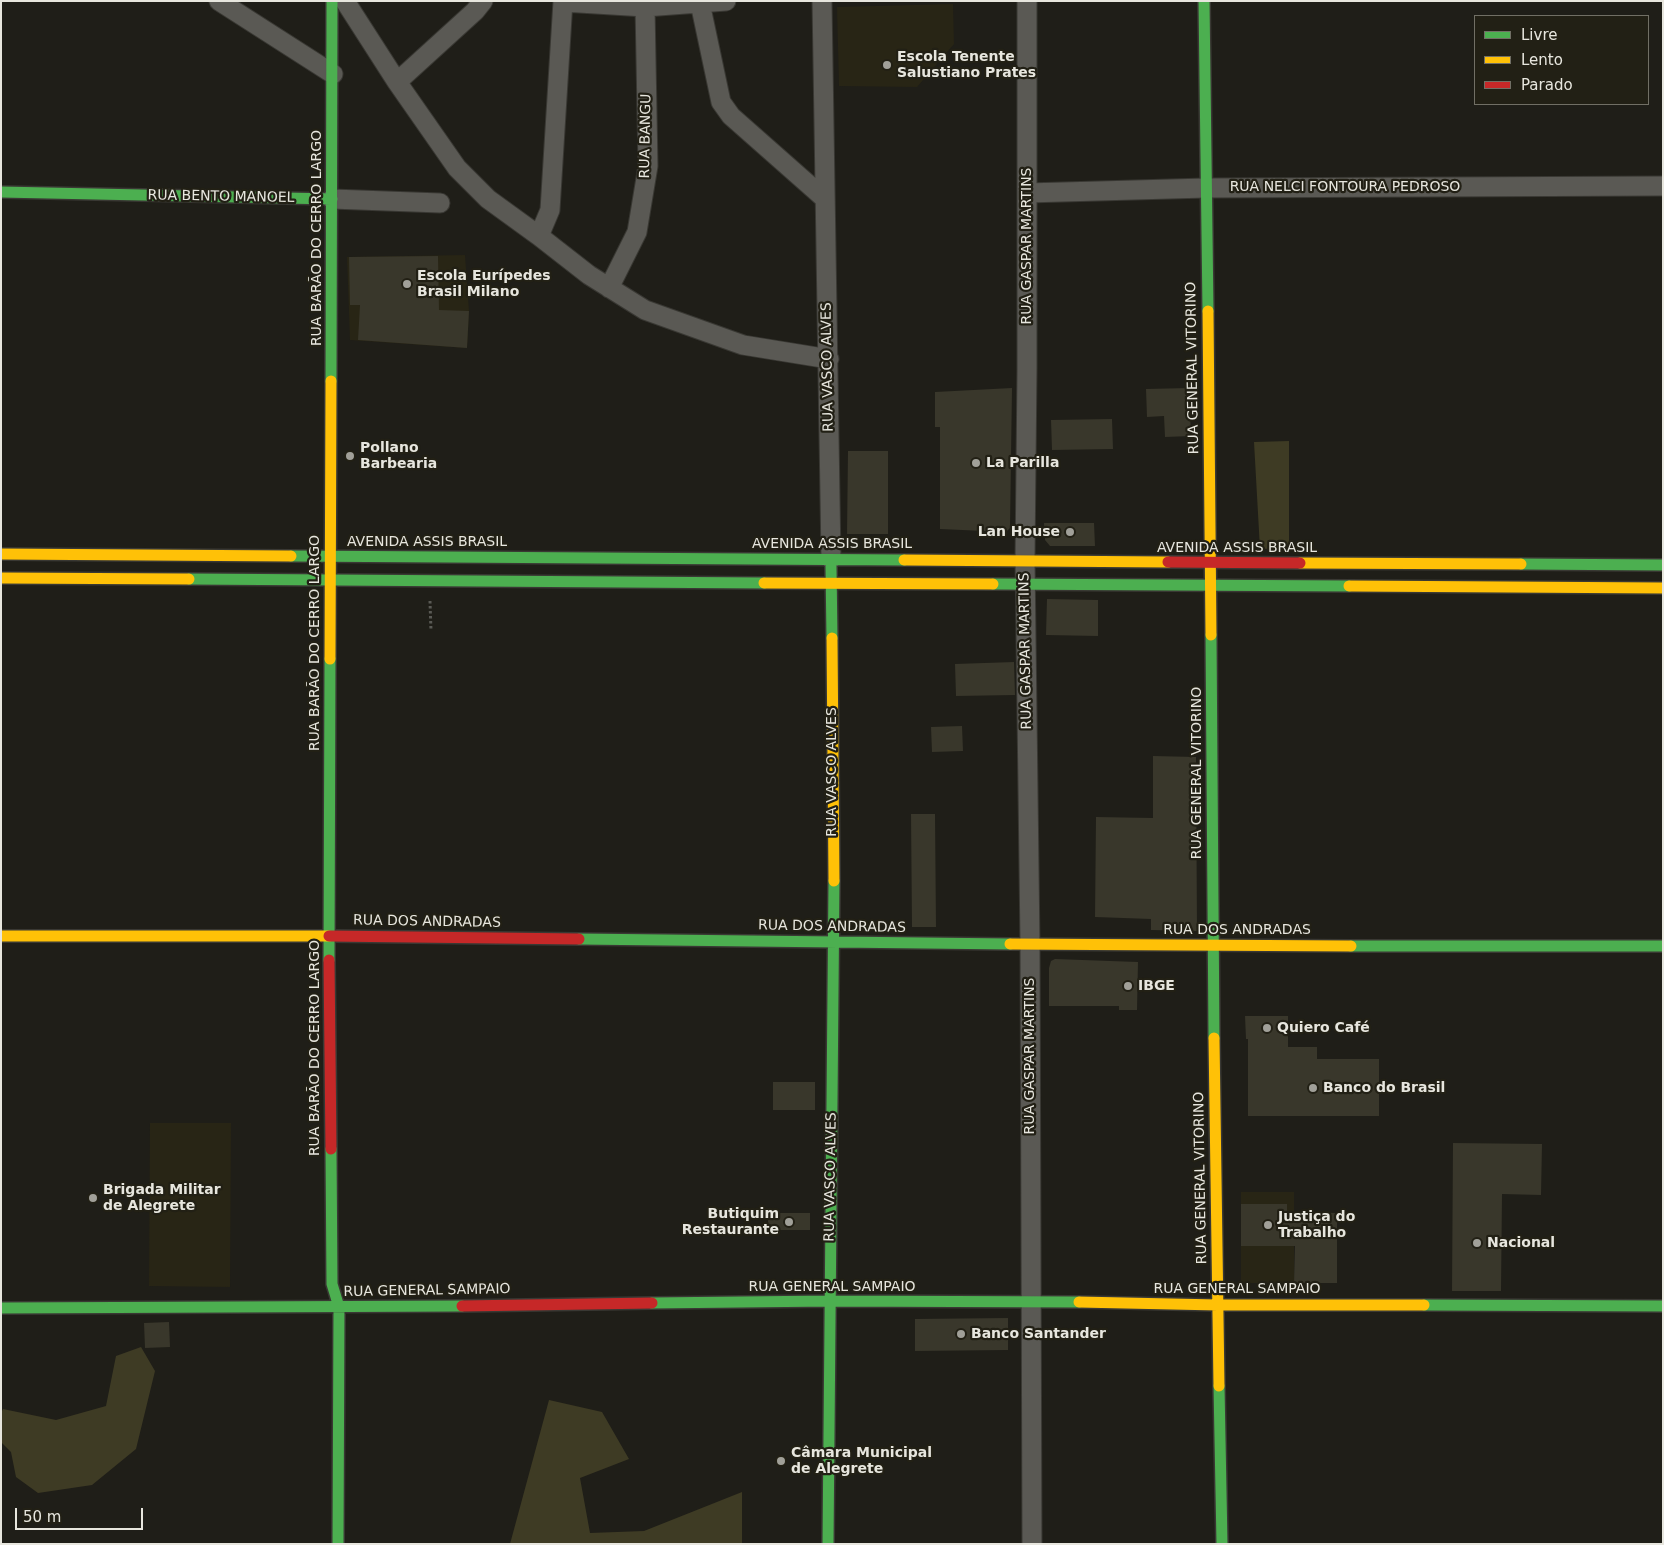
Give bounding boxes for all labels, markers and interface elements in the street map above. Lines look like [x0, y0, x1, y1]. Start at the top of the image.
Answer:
legend [1474, 15, 1649, 105]
text: Livre [1521, 26, 1557, 44]
place label: Escola Tenente Salustiano Prates [897, 49, 1036, 82]
text: Lento [1521, 51, 1563, 69]
marker: Escola Tenente Salustiano Prates [881, 59, 893, 71]
text: Parado [1521, 76, 1573, 94]
street label: RUA BANGU [637, 93, 655, 179]
street label: RUA BARÃO DO CERRO LARGO [309, 130, 325, 346]
street label: RUA GASPAR MARTINS [1019, 167, 1035, 325]
street label: RUA NELCI FONTOURA PEDROSO [1230, 179, 1460, 195]
street label: RUA BENTO MANOEL [147, 187, 295, 207]
place label: Escola Eurípedes Brasil Milano [417, 268, 551, 300]
marker: Escola Eurípedes Brasil Milano [401, 278, 413, 290]
street label: RUA GENERAL VITORINO [1183, 282, 1203, 454]
street label: RUA VASCO ALVES [818, 302, 838, 432]
place label: Pollano Barbearia [360, 440, 437, 472]
marker: Pollano Barbearia [344, 450, 356, 462]
place label: La Parilla [986, 455, 1059, 471]
marker: La Parilla [970, 457, 982, 469]
place label: Lan House [978, 524, 1060, 540]
marker: Lan House [1064, 526, 1076, 538]
street label: AVENIDA ASSIS BRASIL [347, 534, 507, 550]
street label: RUA BARÃO DO CERRO LARGO [307, 535, 323, 751]
street label: AVENIDA ASSIS BRASIL [752, 536, 912, 552]
street label: AVENIDA ASSIS BRASIL [1157, 540, 1317, 556]
street label: RUA GASPAR MARTINS [1016, 572, 1036, 730]
street label: RUA GENERAL VITORINO [1189, 687, 1205, 859]
street label: RUA VASCO ALVES [824, 707, 840, 837]
street label: RUA DOS ANDRADAS [353, 912, 501, 932]
street label: RUA DOS ANDRADAS [758, 917, 906, 937]
street label: RUA DOS ANDRADAS [1163, 922, 1311, 938]
street label: RUA BARÃO DO CERRO LARGO [307, 940, 323, 1156]
street label: RUA GASPAR MARTINS [1022, 977, 1038, 1135]
place label: IBGE [1138, 978, 1175, 994]
marker: IBGE [1122, 980, 1134, 992]
place label: Quiero Café [1277, 1020, 1370, 1036]
marker: Quiero Café [1261, 1022, 1273, 1034]
place label: Banco do Brasil [1323, 1080, 1445, 1096]
marker: Banco do Brasil [1307, 1082, 1319, 1094]
street label: RUA GENERAL VITORINO [1191, 1092, 1211, 1264]
street label: RUA VASCO ALVES [821, 1112, 841, 1242]
place label: Brigada Militar de Alegrete [103, 1182, 221, 1214]
marker: Brigada Militar de Alegrete [87, 1192, 99, 1204]
place label: Butiquim Restaurante [682, 1206, 779, 1238]
place label: Justiça do Trabalho [1278, 1209, 1355, 1242]
marker: Butiquim Restaurante [783, 1216, 795, 1228]
marker: Justiça do Trabalho [1262, 1219, 1274, 1231]
place label: Nacional [1487, 1235, 1555, 1251]
marker: Nacional [1471, 1237, 1483, 1249]
street label: RUA GENERAL SAMPAIO [748, 1279, 916, 1295]
street label: RUA GENERAL SAMPAIO [343, 1281, 511, 1301]
street label: RUA GENERAL SAMPAIO [1153, 1281, 1321, 1297]
place label: Banco Santander [971, 1326, 1106, 1342]
marker: Banco Santander [955, 1328, 967, 1340]
place label: Câmara Municipal de Alegrete [791, 1445, 932, 1478]
marker: Câmara Municipal de Alegrete [775, 1455, 787, 1467]
scale bar [18, 1498, 145, 1530]
text: 50 m [23, 1508, 61, 1526]

